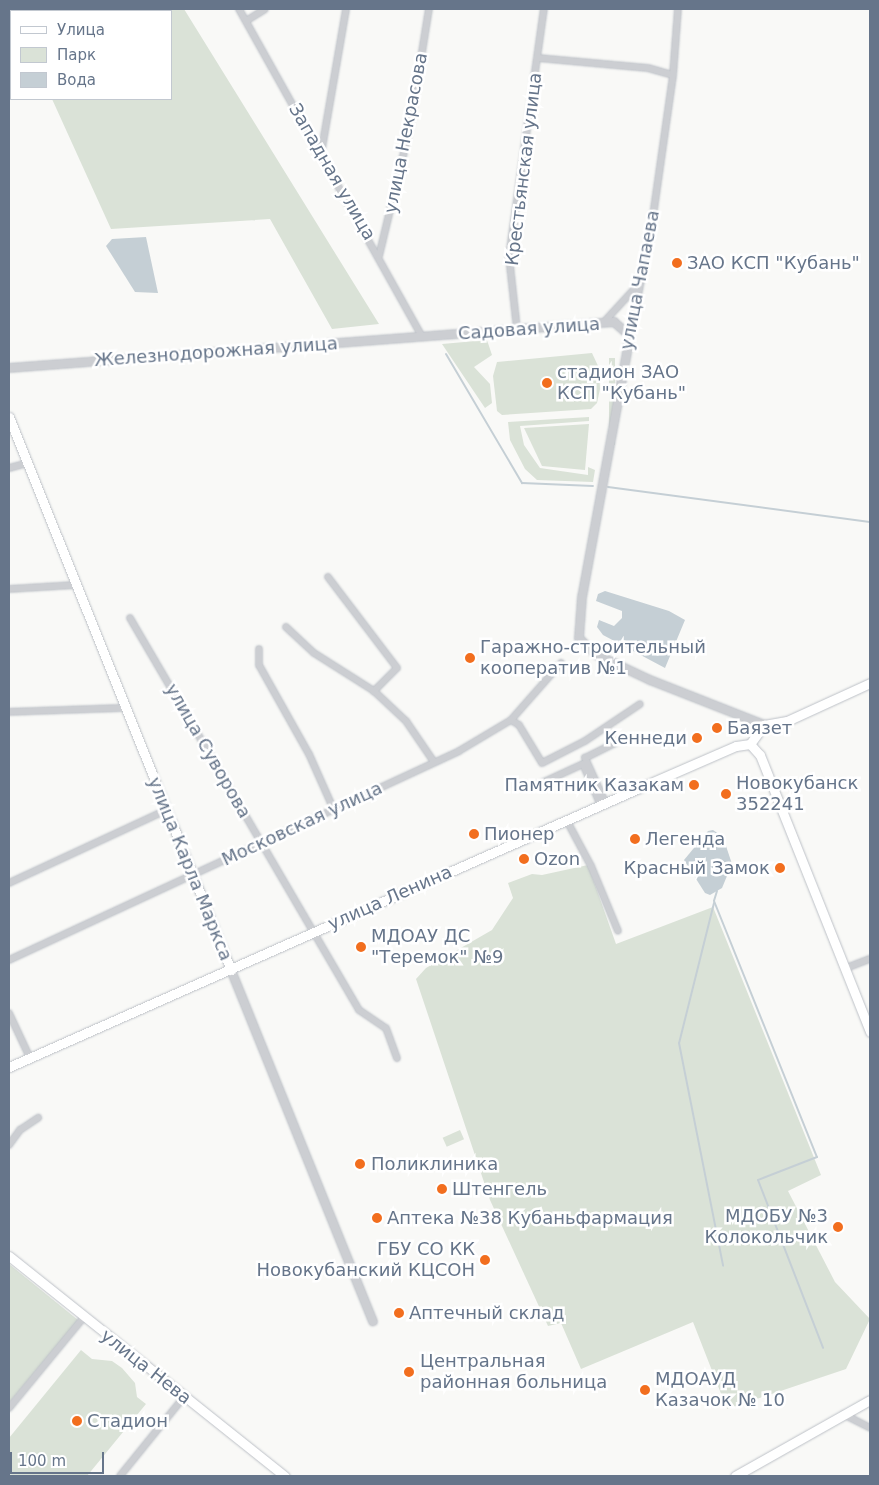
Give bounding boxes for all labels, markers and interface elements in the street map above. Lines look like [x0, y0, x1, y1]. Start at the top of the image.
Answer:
legend [10, 10, 172, 100]
text: Улица [57, 21, 105, 39]
text: Парк [57, 46, 96, 64]
street label: улица Некрасова [380, 51, 432, 215]
text: Вода [57, 71, 96, 89]
street label: Крестьянская улица [501, 71, 547, 267]
street label: Западная улица [284, 100, 380, 244]
street label: улица Чапаева [616, 208, 664, 352]
place label: ЗАО КСП "Кубань" [687, 252, 860, 274]
marker: ЗАО КСП "Кубань" [671, 257, 683, 269]
street label: Садовая улица [457, 313, 601, 345]
street label: Железнодорожная улица [94, 333, 338, 371]
place label: стадион ЗАО КСП "Кубань" [557, 362, 686, 404]
marker: стадион ЗАО КСП "Кубань" [541, 377, 553, 389]
place label: Гаражно-строительный кооператив №1 [480, 637, 706, 680]
marker: Гаражно-строительный кооператив №1 [464, 652, 476, 664]
street label: улица Суворова [161, 680, 255, 822]
place label: Баязет [727, 717, 792, 739]
marker: Баязет [711, 722, 723, 734]
place label: Кеннеди [604, 727, 687, 749]
marker: Кеннеди [691, 732, 703, 744]
place label: Новокубанск 352241 [736, 773, 858, 816]
street label: улица Карла Маркса [143, 774, 237, 964]
place label: Памятник Казакам [505, 774, 684, 796]
street label: Московская улица [218, 777, 386, 871]
marker: Памятник Казакам [688, 779, 700, 791]
marker: Новокубанск 352241 [720, 788, 732, 800]
place label: Пионер [484, 823, 555, 845]
marker: Пионер [468, 828, 480, 840]
place label: Легенда [645, 828, 725, 850]
marker: Легенда [629, 833, 641, 845]
place label: Ozon [534, 848, 580, 870]
marker: Ozon [518, 853, 530, 865]
place label: Красный Замок [623, 857, 770, 879]
street label: улица Ленина [325, 861, 455, 935]
marker: Красный Замок [774, 862, 786, 874]
place label: МДОАУ ДС "Теремок" №9 [371, 926, 503, 969]
marker: МДОАУ ДС "Теремок" №9 [355, 941, 367, 953]
place label: Поликлиника [371, 1153, 498, 1175]
marker: Поликлиника [353, 1157, 367, 1171]
place label: Штенгель [452, 1178, 547, 1200]
marker: Штенгель [436, 1183, 448, 1195]
place label: МДОБУ №3 Колокольчик [704, 1206, 828, 1248]
place label: Аптека №38 Кубаньфармация [387, 1207, 673, 1229]
marker: Аптека №38 Кубаньфармация [371, 1212, 383, 1224]
marker: МДОБУ №3 Колокольчик [832, 1221, 844, 1233]
place label: ГБУ СО КК Новокубанский КЦСОН [256, 1239, 475, 1282]
marker: ГБУ СО КК Новокубанский КЦСОН [479, 1254, 491, 1266]
place label: Аптечный склад [409, 1302, 564, 1324]
marker: Аптечный склад [393, 1307, 405, 1319]
street label: улица Нева [96, 1325, 196, 1409]
place label: Центральная районная больница [420, 1351, 607, 1394]
marker: Центральная районная больница [402, 1365, 416, 1379]
place label: МДОАУД Казачок № 10 [655, 1369, 785, 1412]
marker: МДОАУД Казачок № 10 [639, 1384, 651, 1396]
place label: Стадион [87, 1410, 168, 1432]
marker: Стадион [71, 1415, 83, 1427]
scale bar [12, 1442, 106, 1474]
text: 100 m [18, 1452, 66, 1470]

